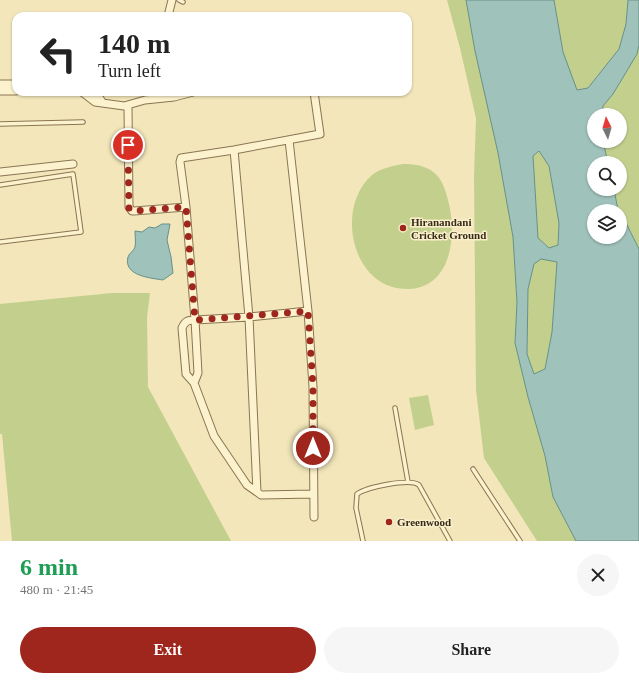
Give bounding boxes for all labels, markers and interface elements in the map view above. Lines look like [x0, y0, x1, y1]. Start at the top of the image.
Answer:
icon: left [32, 28, 84, 80]
text: 140 m [98, 28, 170, 59]
text: Turn left [98, 61, 161, 81]
north arrow [587, 108, 627, 148]
map controls [587, 108, 627, 244]
pin [111, 128, 145, 162]
icon: arrive [117, 134, 139, 156]
button: search [587, 156, 627, 196]
button: layers [587, 204, 627, 244]
place label: Hiranandani Cricket Ground [411, 216, 486, 241]
marker: Hiranandani Cricket Ground [398, 223, 408, 233]
position arrow [292, 427, 334, 469]
place label: Greenwood [397, 516, 451, 528]
marker: Greenwood [384, 517, 394, 527]
text: 6 min [20, 554, 78, 580]
button: close [577, 554, 619, 596]
text: 480 m · 21:45 [20, 582, 93, 597]
button: Exit [20, 627, 316, 673]
button: Share [324, 627, 619, 673]

